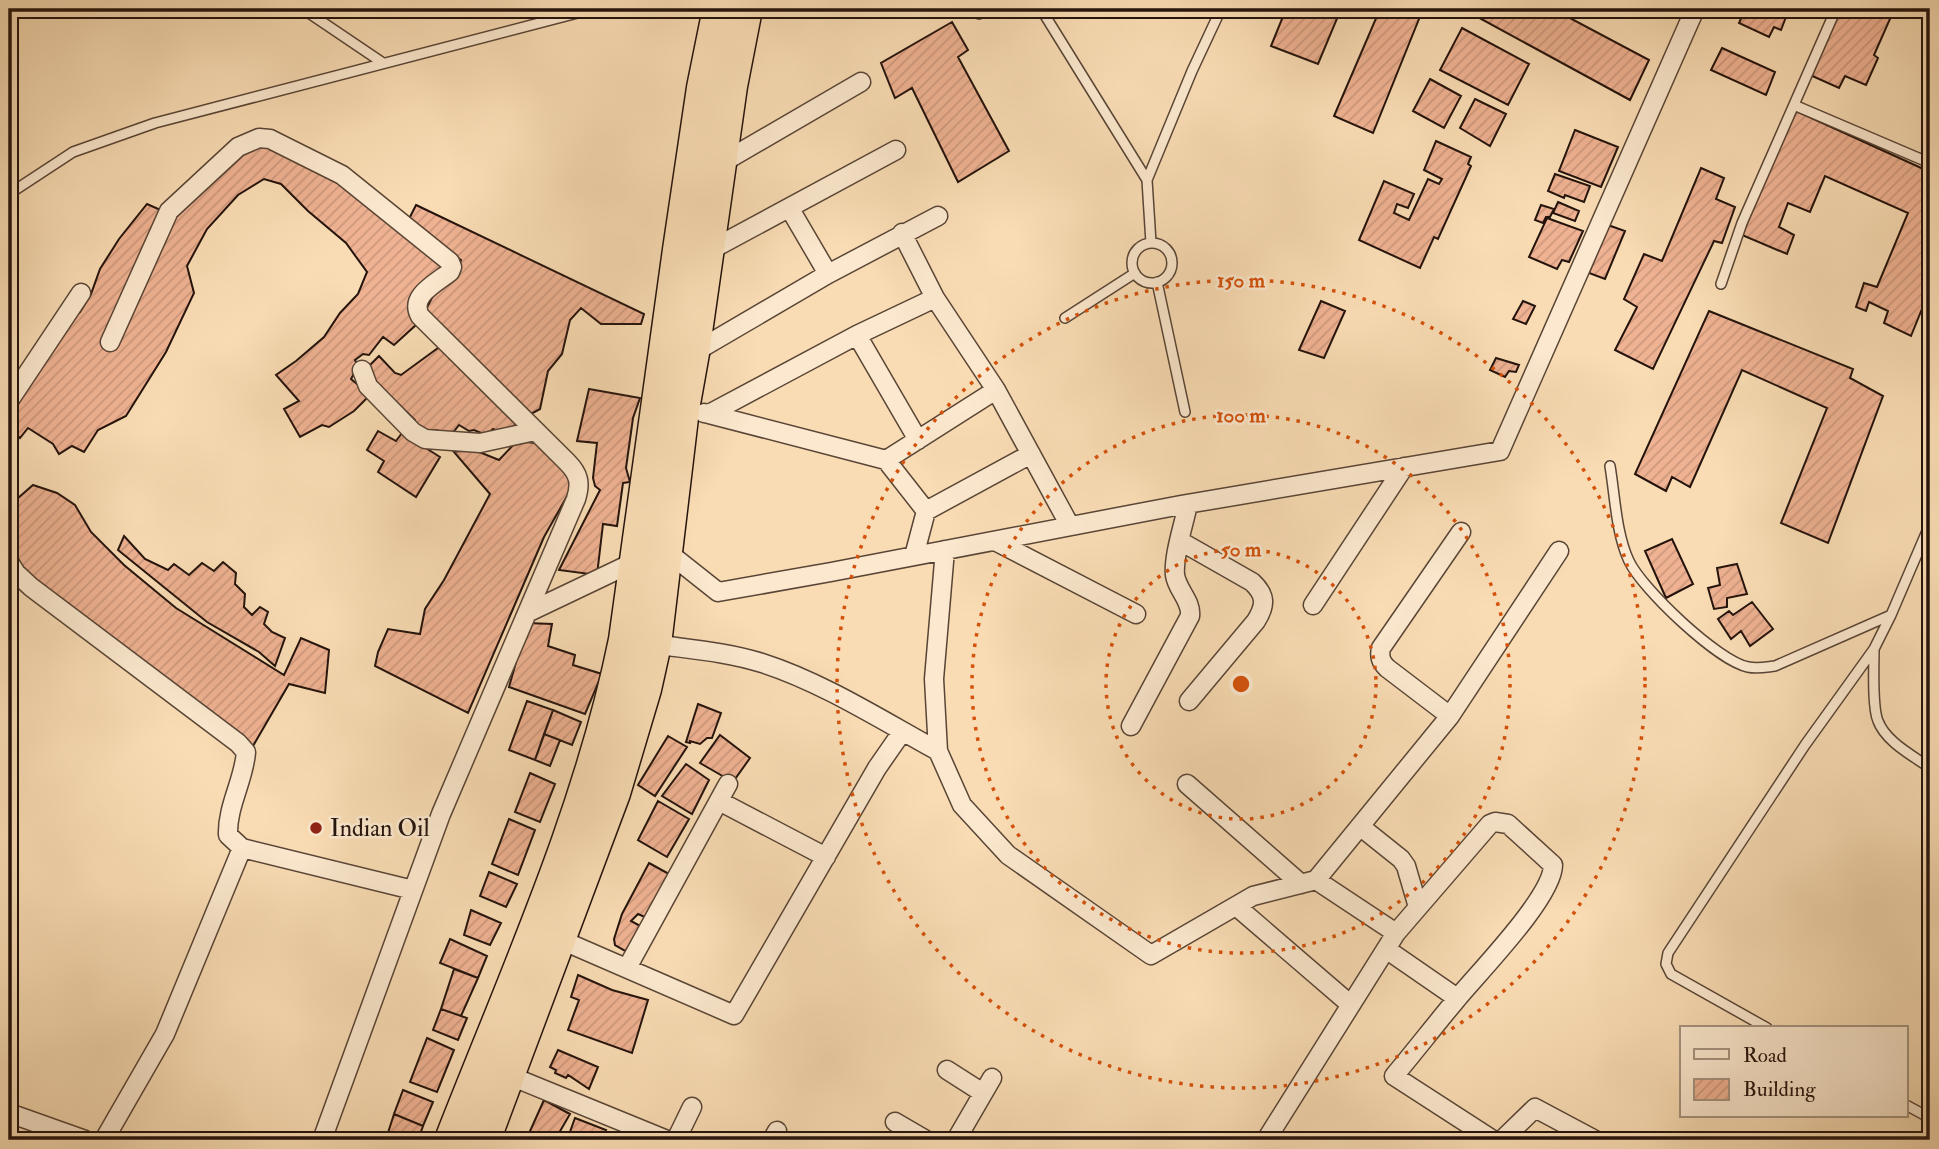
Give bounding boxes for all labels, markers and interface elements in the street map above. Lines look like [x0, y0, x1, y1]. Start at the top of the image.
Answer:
text: 150 m [1217, 267, 1266, 294]
text: 100 m [1216, 402, 1267, 429]
text: 50 m [1221, 536, 1262, 563]
centre of rings [1229, 672, 1253, 696]
place label: Indian Oil [330, 813, 430, 844]
marker: Indian Oil [308, 820, 324, 836]
legend [1680, 1026, 1908, 1118]
text: Road [1743, 1042, 1788, 1069]
text: Building [1743, 1076, 1816, 1103]

